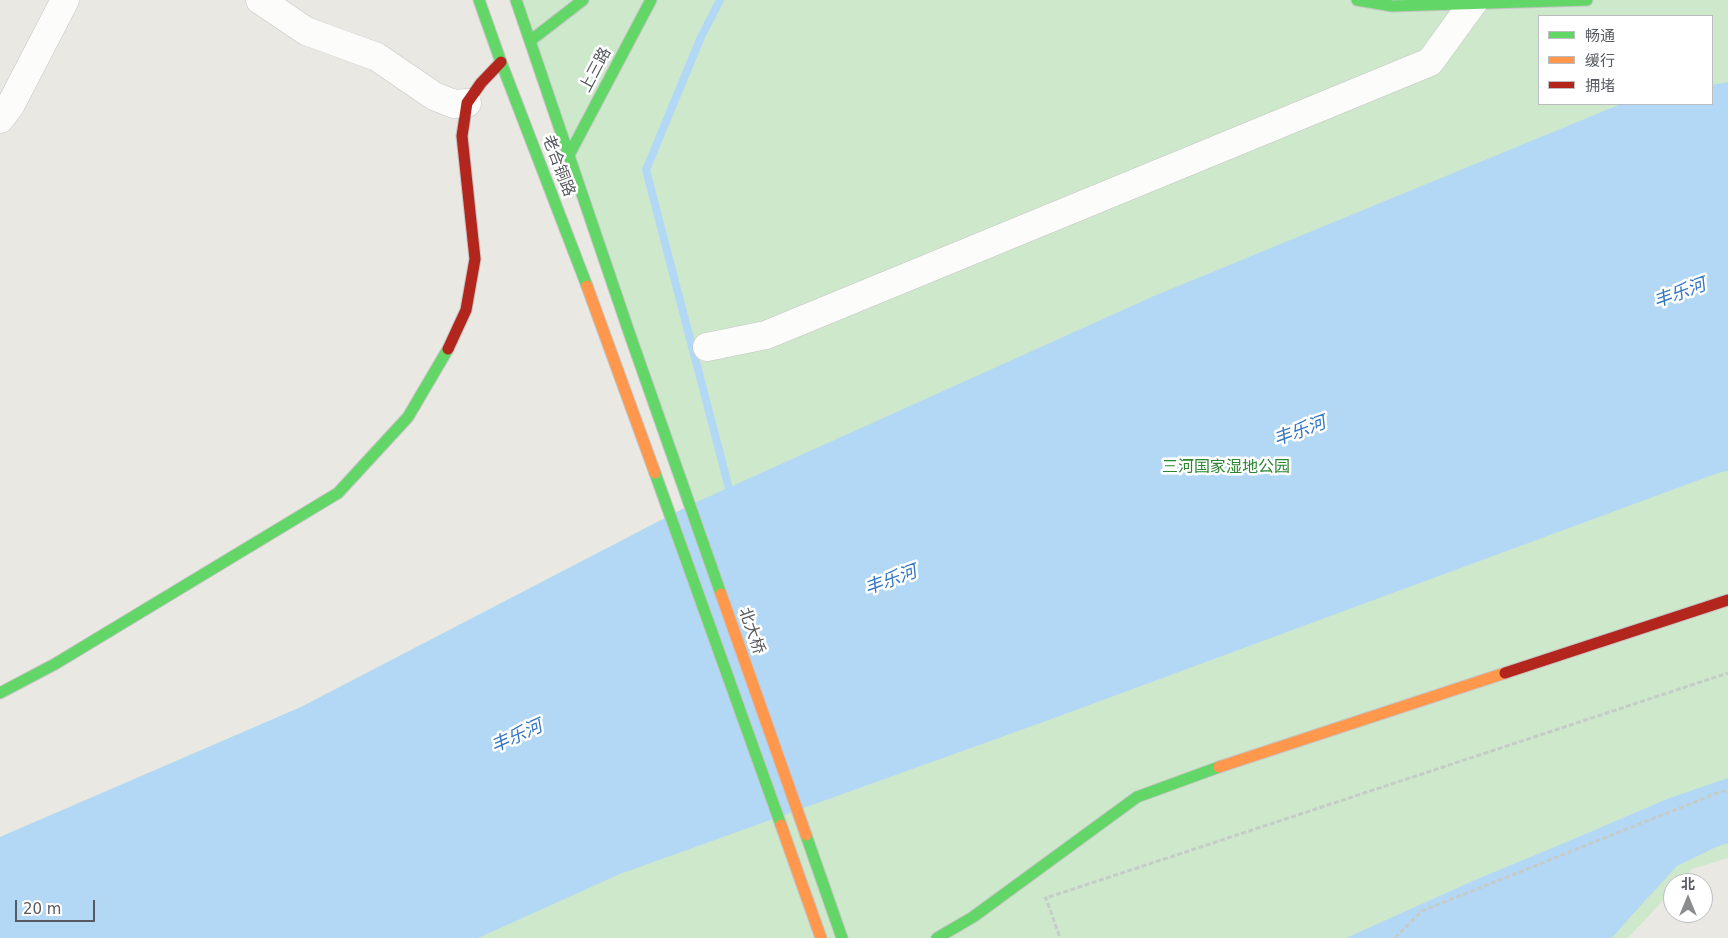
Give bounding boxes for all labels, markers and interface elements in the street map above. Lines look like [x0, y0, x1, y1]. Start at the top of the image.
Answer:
legend [1538, 15, 1713, 105]
text: 畅通 [1585, 27, 1615, 45]
street label: 上三路 [576, 44, 616, 96]
text: 缓行 [1585, 52, 1615, 70]
text: 拥堵 [1585, 77, 1615, 95]
street label: 老合铜路 [538, 133, 578, 199]
water label: 丰乐河 [1651, 275, 1709, 313]
water label: 丰乐河 [1271, 413, 1329, 451]
park label: 三河国家湿地公园 [1162, 458, 1290, 478]
water label: 丰乐河 [862, 562, 920, 600]
street label: 北大桥 [734, 605, 768, 657]
water label: 丰乐河 [488, 716, 546, 758]
north arrow [1663, 873, 1713, 923]
text: 北 [1681, 876, 1695, 892]
scale bar [18, 890, 98, 922]
text: 20 m [23, 900, 61, 918]

